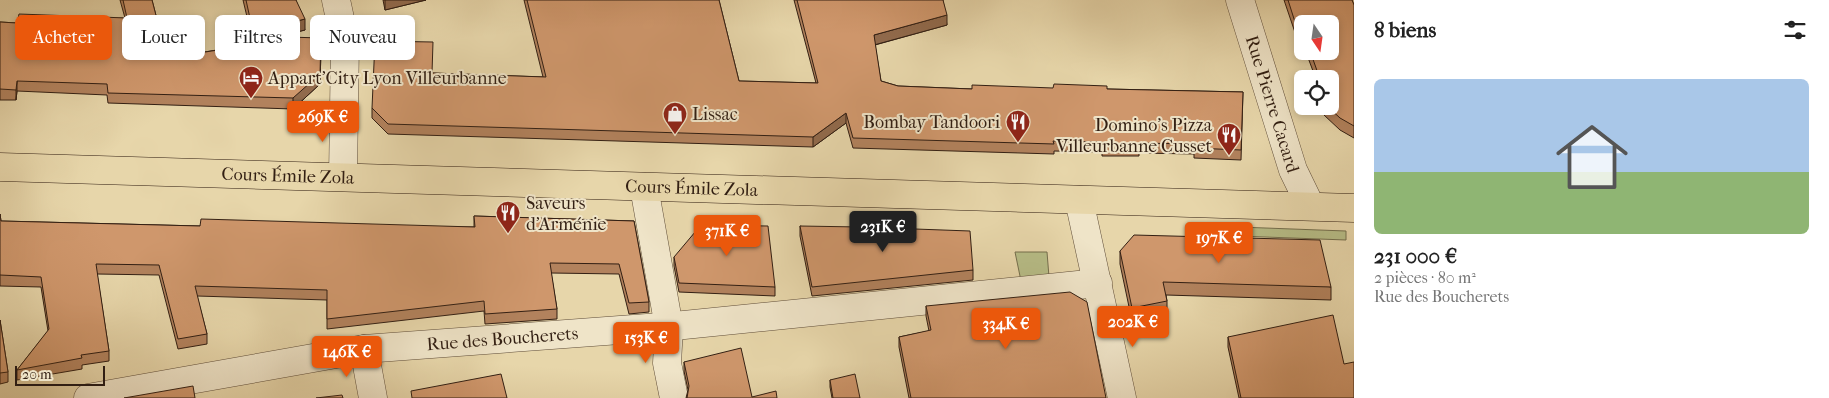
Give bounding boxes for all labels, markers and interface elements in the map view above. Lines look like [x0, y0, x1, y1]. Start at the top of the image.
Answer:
chip: Acheter [15, 15, 112, 60]
chip: Louer [122, 15, 205, 60]
chip: Filtres [215, 15, 300, 60]
chip: Nouveau [310, 15, 415, 60]
north arrow [1294, 15, 1339, 60]
map controls [1294, 15, 1339, 115]
icon: filters [1781, 16, 1809, 44]
text: 8 biens [1374, 18, 1436, 42]
street label: Rue Pierre Cacard [1241, 33, 1304, 175]
hotel icon: Appart'City Lyon Villeurbanne [238, 65, 264, 99]
place label: Appart'City Lyon Villeurbanne [267, 68, 507, 89]
button: locate [1294, 70, 1339, 115]
pin: 269K € [282, 100, 364, 143]
shop icon: Lissac [662, 101, 688, 135]
place label: Lissac [692, 104, 738, 125]
text: 269K € [298, 107, 348, 126]
restaurant icon: Bombay Tandoori [1005, 109, 1031, 143]
place label: Bombay Tandoori [863, 112, 1001, 133]
icon: home [1547, 112, 1637, 202]
place label: Domino's Pizza Villeurbanne Cusset [1055, 115, 1213, 157]
restaurant icon: Domino's Pizza Villeurbanne Cusset [1216, 122, 1242, 156]
street label: Cours Émile Zola [221, 163, 355, 188]
street label: Cours Émile Zola [625, 175, 759, 200]
place label: Saveurs d'Arménie [526, 193, 607, 235]
restaurant icon: Saveurs d'Arménie [495, 200, 521, 234]
pin: 231K € [842, 210, 924, 253]
pin: 371K € [686, 214, 768, 257]
text: 231K € [860, 217, 906, 236]
text: 371K € [705, 221, 749, 240]
pin: 197K € [1178, 222, 1260, 264]
text: 197K € [1196, 228, 1242, 247]
text: 231 000 € [1374, 244, 1457, 268]
text: 2 pièces · 80 m² [1374, 268, 1476, 287]
text: Rue des Boucherets [1374, 287, 1509, 306]
pin: 202K € [1092, 306, 1174, 348]
pin: 334K € [965, 308, 1047, 350]
text: 202K € [1108, 312, 1158, 331]
text: 334K € [982, 314, 1030, 333]
pin: 153K € [605, 322, 687, 364]
street label: Rue des Boucherets [426, 323, 579, 355]
text: 153K € [624, 328, 668, 347]
pin: 146K € [306, 336, 388, 378]
text: 146K € [323, 342, 371, 361]
scale bar [15, 363, 105, 386]
text: 20 m [22, 366, 52, 383]

